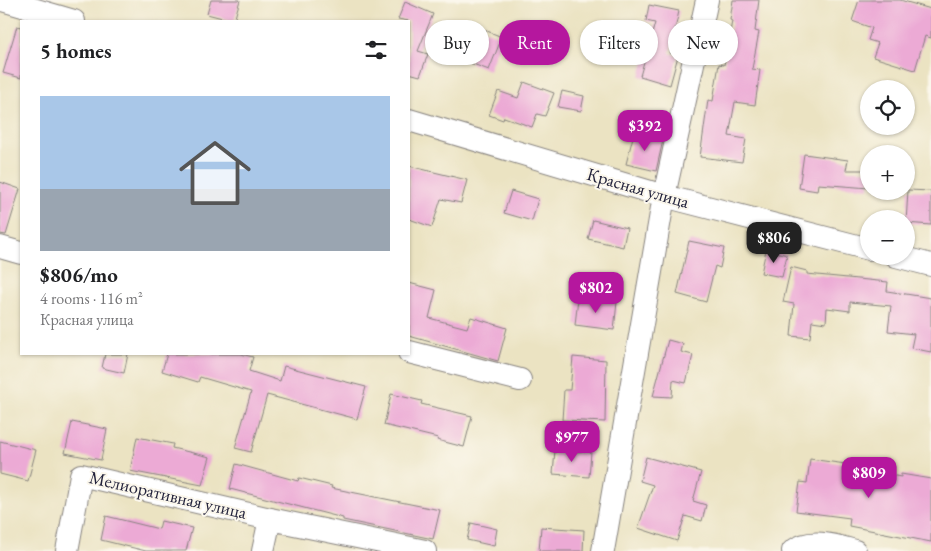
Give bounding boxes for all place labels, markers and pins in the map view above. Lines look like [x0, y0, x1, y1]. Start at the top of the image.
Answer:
pin: $392 [615, 110, 675, 152]
pin: $806 [744, 222, 804, 264]
pin: $802 [566, 272, 626, 314]
pin: $977 [542, 420, 602, 463]
pin: $809 [839, 456, 899, 499]

